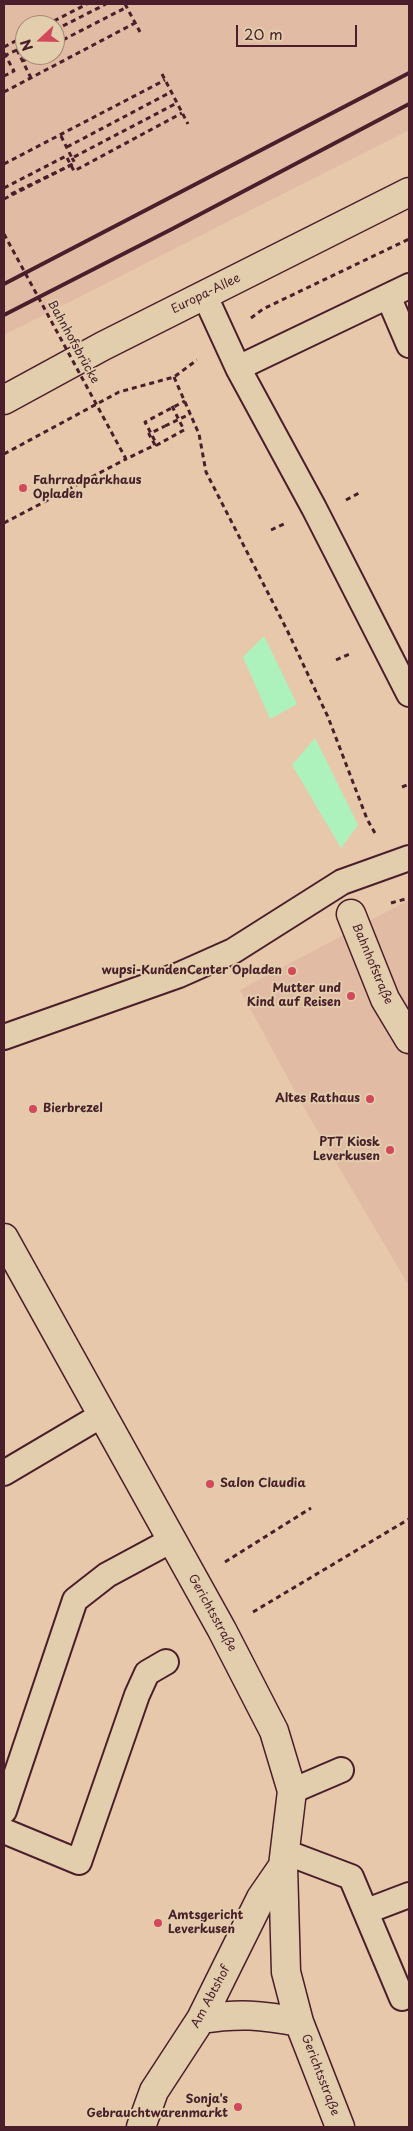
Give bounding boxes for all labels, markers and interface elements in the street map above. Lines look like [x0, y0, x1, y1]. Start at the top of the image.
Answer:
north arrow [15, 15, 65, 65]
scale bar [238, 15, 359, 47]
text: 20 m [244, 22, 283, 45]
text: N [15, 36, 38, 54]
street label: Europa-Allee [169, 271, 243, 317]
street label: Bahnhofsbrücke [44, 298, 102, 386]
place label: Fahrradparkhaus Opladen [33, 474, 141, 502]
marker: Fahrradparkhaus Opladen [17, 482, 29, 494]
street label: Bahnhofstraße [348, 921, 396, 1007]
place label: wupsi-KundenCenter Opladen [101, 964, 282, 978]
marker: wupsi-KundenCenter Opladen [286, 965, 298, 977]
place label: Mutter und Kind auf Reisen [247, 982, 341, 1010]
marker: Mutter und Kind auf Reisen [345, 990, 357, 1002]
place label: Altes Rathaus [275, 1092, 360, 1106]
marker: Altes Rathaus [364, 1093, 376, 1105]
place label: Bierbrezel [43, 1102, 103, 1116]
marker: Bierbrezel [27, 1103, 39, 1115]
place label: PTT Kiosk Leverkusen [313, 1136, 380, 1164]
marker: PTT Kiosk Leverkusen [384, 1144, 396, 1156]
place label: Salon Claudia [220, 1477, 306, 1491]
marker: Salon Claudia [204, 1478, 216, 1490]
street label: Gerichtsstraße [185, 1572, 239, 1654]
place label: Amtsgericht Leverkusen [168, 1909, 243, 1937]
marker: Amtsgericht Leverkusen [152, 1917, 164, 1929]
street label: Am Abtshof [189, 1963, 233, 2031]
street label: Gerichtsstraße [298, 2032, 342, 2118]
place label: Sonja's Gebrauchtwarenmarkt [87, 2093, 228, 2121]
marker: Sonja's Gebrauchtwarenmarkt [232, 2101, 244, 2113]

